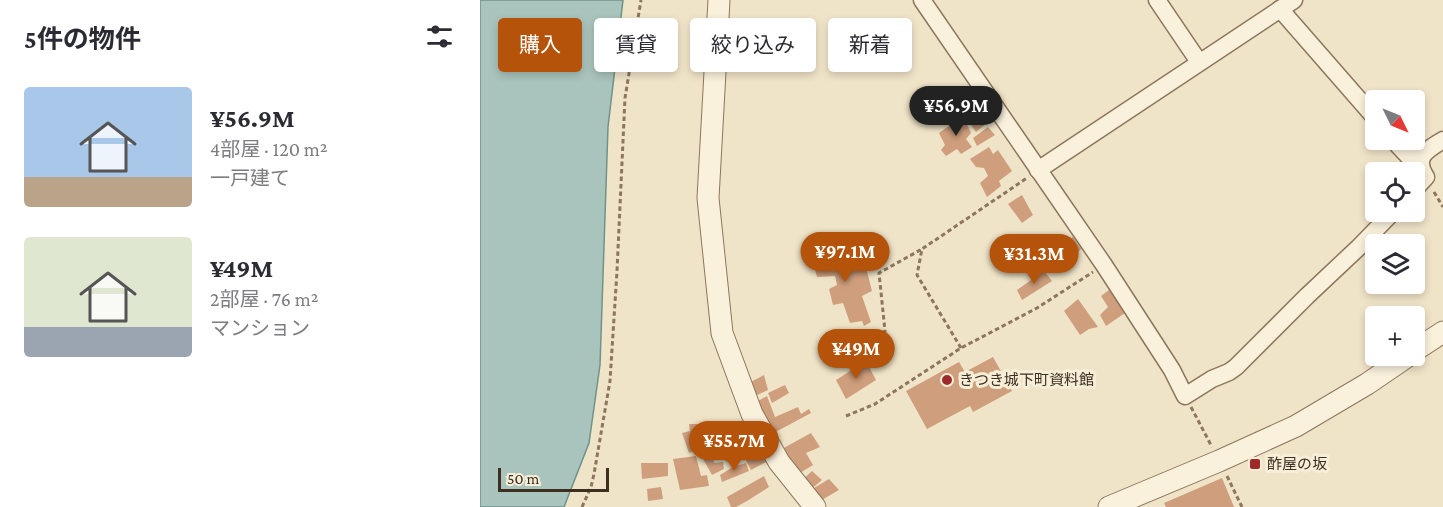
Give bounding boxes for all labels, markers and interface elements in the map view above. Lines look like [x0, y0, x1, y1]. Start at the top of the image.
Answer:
chip: 購入 [498, 18, 582, 72]
chip: 賃貸 [594, 18, 678, 72]
chip: 絞り込み [690, 18, 816, 72]
chip: 新着 [828, 18, 912, 72]
icon: filters [423, 20, 456, 53]
text: 5件の物件 [24, 25, 141, 54]
pin: ¥56.9M [907, 86, 1005, 137]
north arrow [1365, 90, 1425, 150]
map controls [1365, 90, 1425, 366]
text: ¥56.9M [923, 94, 989, 116]
text: ¥56.9M [210, 104, 295, 133]
icon: home [72, 111, 144, 183]
text: 4部屋 · 120 m² [210, 138, 328, 160]
button: locate [1365, 162, 1425, 222]
text: 一戸建て [210, 167, 290, 189]
pin: ¥97.1M [796, 232, 894, 283]
pin: ¥31.3M [985, 234, 1083, 285]
button: layers [1365, 234, 1425, 294]
text: ¥97.1M [815, 240, 875, 262]
text: ¥31.3M [1004, 242, 1064, 264]
text: ¥49M [210, 254, 273, 283]
icon: home [72, 261, 144, 333]
text: 2部屋 · 76 m² [210, 288, 319, 310]
button: + [1365, 306, 1425, 366]
text: マンション [210, 317, 310, 339]
pin: ¥49M [820, 329, 892, 380]
text: ¥49M [832, 337, 880, 359]
place label: きつき城下町資料館 [959, 371, 1094, 388]
marker: きつき城下町資料館 [940, 373, 954, 387]
pin: ¥55.7M [685, 421, 783, 472]
text: ¥55.7M [703, 429, 765, 451]
place label: 酢屋の坂 [1267, 456, 1327, 472]
marker: 酢屋の坂 [1248, 457, 1262, 471]
scale bar [498, 465, 609, 492]
text: 50 m [507, 470, 539, 487]

